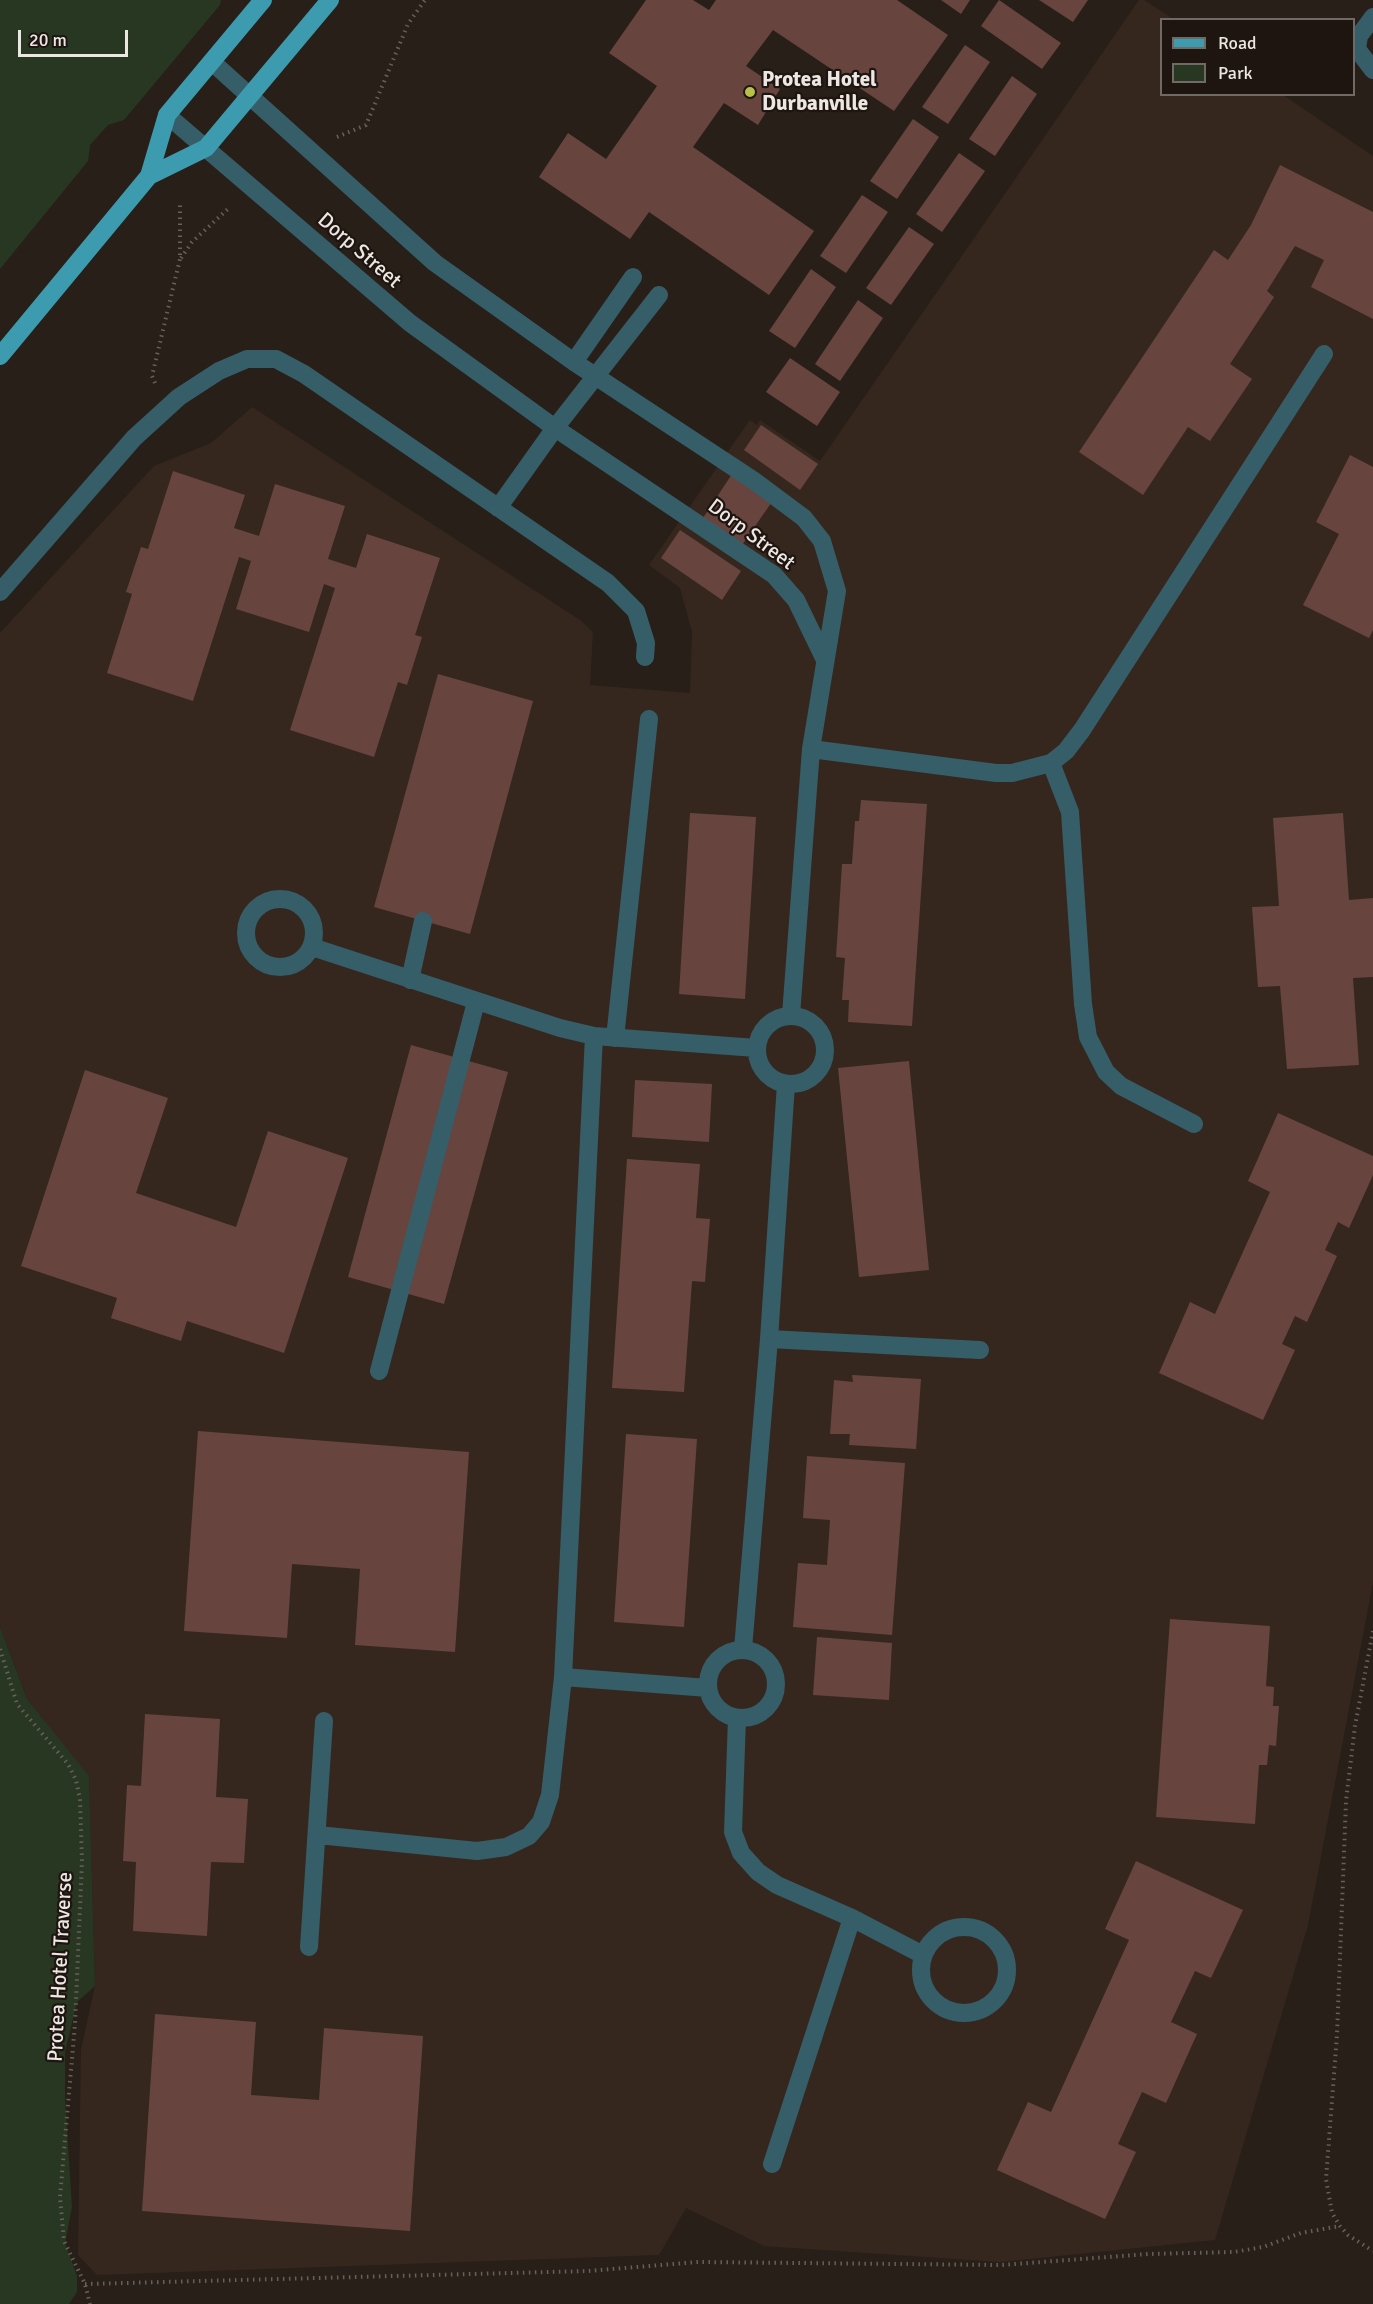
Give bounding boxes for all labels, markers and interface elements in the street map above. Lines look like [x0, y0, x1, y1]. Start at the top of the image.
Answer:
scale bar [21, 18, 130, 56]
legend [1160, 18, 1355, 96]
text: 20 m [29, 29, 67, 51]
text: Road [1218, 32, 1257, 54]
text: Park [1218, 62, 1253, 84]
place label: Protea Hotel Durbanville [762, 67, 877, 117]
marker: Protea Hotel Durbanville [743, 85, 757, 99]
street label: Dorp Street [312, 208, 406, 294]
street label: Dorp Street [702, 494, 800, 576]
street label: Protea Hotel Traverse [43, 1871, 79, 2063]

